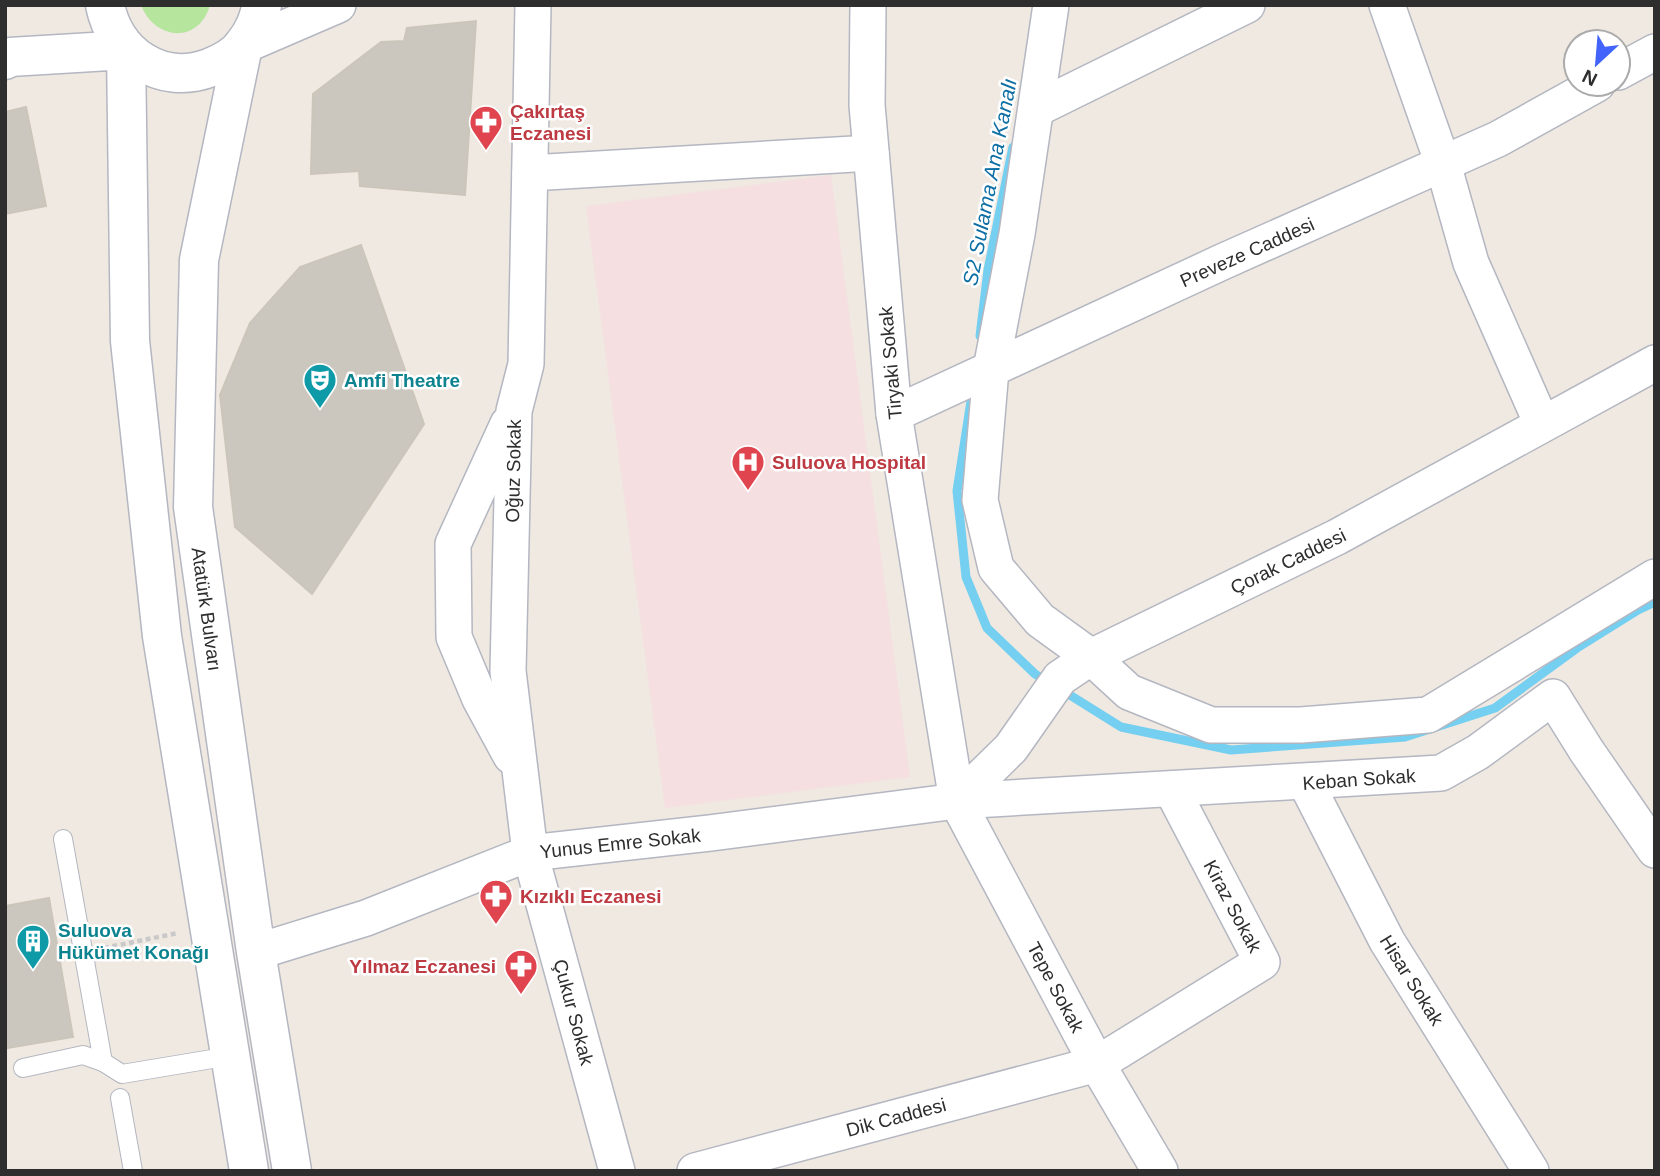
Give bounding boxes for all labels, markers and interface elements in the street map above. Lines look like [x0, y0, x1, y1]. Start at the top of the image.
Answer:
north arrow [1562, 28, 1632, 98]
text: N [1579, 65, 1601, 90]
water label: S2 Sulama Ana Kanalı [958, 76, 1021, 287]
place label: Çakırtaş Eczanesi [510, 101, 591, 144]
pharmacy icon: Çakırtaş Eczanesi [467, 103, 505, 152]
street label: Preveze Caddesi [1177, 213, 1318, 291]
street label: Tiryaki Sokak [875, 305, 906, 420]
theatre icon: Amfi Theatre [301, 361, 339, 410]
place label: Amfi Theatre [344, 370, 460, 391]
street label: Oğuz Sokak [502, 419, 525, 523]
hospital icon: Suluova Hospital [729, 443, 767, 492]
place label: Suluova Hospital [772, 452, 926, 473]
street label: Çorak Caddesi [1227, 524, 1349, 598]
street label: Atatürk Bulvarı [187, 546, 226, 672]
street label: Keban Sokak [1302, 765, 1417, 794]
street label: Yunus Emre Sokak [539, 825, 702, 862]
street label: Kiraz Sokak [1199, 857, 1266, 956]
pharmacy icon: Kızıklı Eczanesi [477, 877, 515, 926]
place label: Kızıklı Eczanesi [520, 886, 662, 907]
place label: Suluova Hükümet Konağı [58, 920, 209, 963]
building icon: Suluova Hükümet Konağı [14, 922, 52, 971]
street label: Hisar Sokak [1376, 931, 1448, 1030]
street label: Tepe Sokak [1023, 938, 1088, 1036]
pharmacy icon: Yılmaz Eczanesi [502, 947, 540, 996]
place label: Yılmaz Eczanesi [349, 956, 496, 977]
street label: Çukur Sokak [549, 957, 598, 1068]
street label: Dik Caddesi [844, 1094, 948, 1141]

